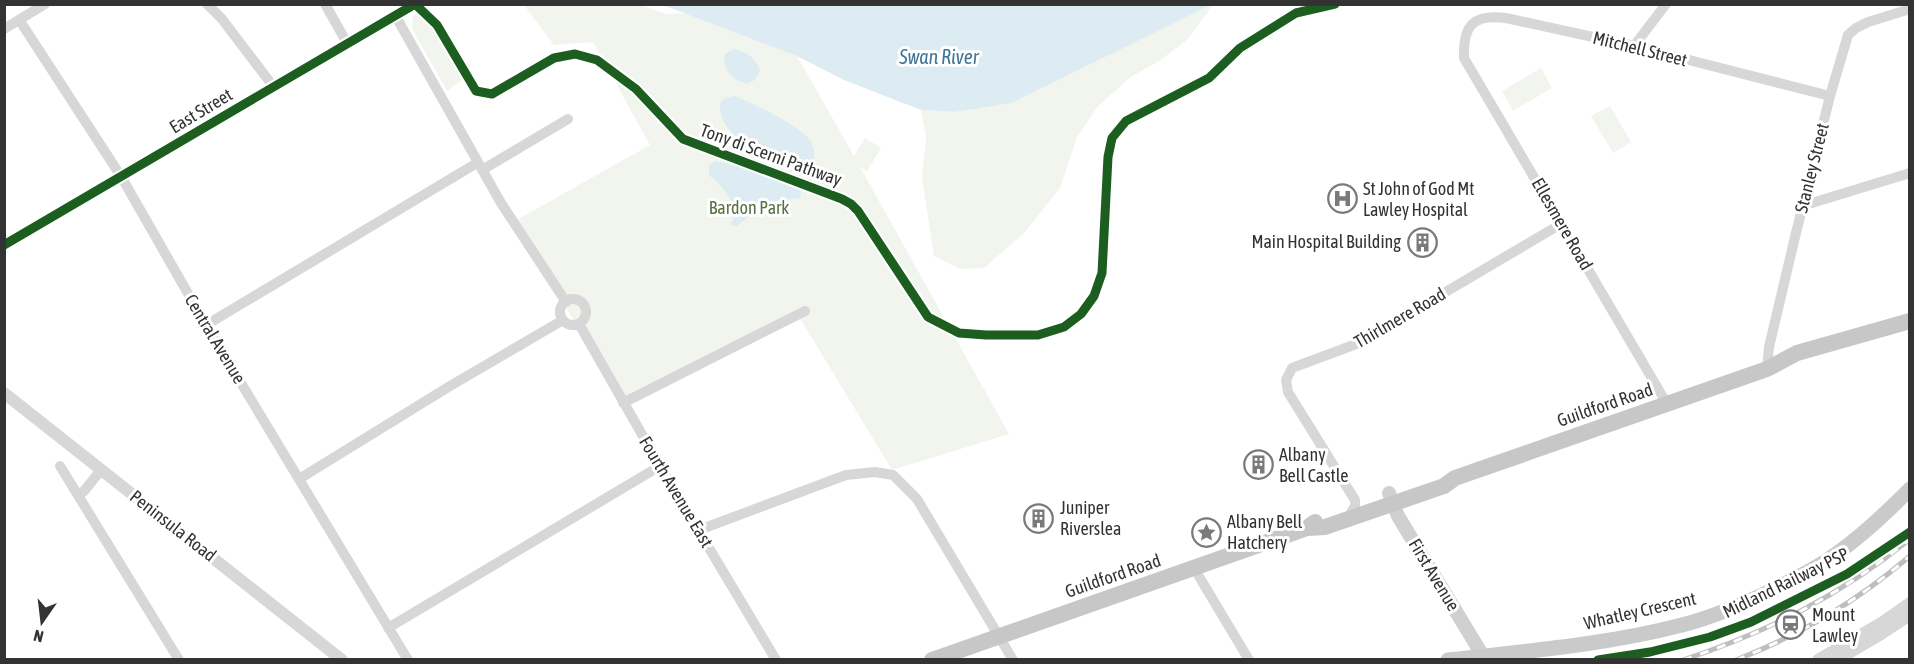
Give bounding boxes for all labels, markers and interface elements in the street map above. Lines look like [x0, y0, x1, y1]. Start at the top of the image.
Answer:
street label: Mitchell Street [1591, 27, 1689, 70]
water label: Swan River [898, 45, 980, 68]
street label: East Street [166, 84, 236, 137]
street label: Tony di Scerni Pathway [697, 119, 845, 190]
street label: Stanley Street [1790, 121, 1833, 215]
street label: Ellesmere Road [1528, 174, 1597, 274]
place label: St John of God Mt Lawley Hospital [1363, 178, 1475, 220]
hospital icon: St John of God Mt Lawley Hospital [1326, 183, 1358, 215]
park label: Bardon Park [709, 197, 789, 218]
building icon: Main Hospital Building [1406, 226, 1438, 258]
place label: Main Hospital Building [1251, 231, 1401, 252]
street label: Thirlmere Road [1350, 283, 1449, 352]
street label: Central Avenue [181, 290, 250, 387]
street label: Guildford Road [1554, 378, 1655, 431]
street label: Fourth Avenue East [635, 433, 718, 551]
place label: Albany Bell Castle [1279, 444, 1348, 486]
building icon: Albany Bell Castle [1242, 449, 1274, 481]
street label: Peninsula Road [126, 485, 221, 566]
place label: Juniper Riverslea [1060, 497, 1121, 539]
building icon: Juniper Riverslea [1023, 502, 1055, 534]
place label: Albany Bell Hatchery [1227, 511, 1303, 553]
place icon: Albany Bell Hatchery [1190, 516, 1222, 548]
street label: First Avenue [1405, 535, 1464, 615]
street label: Midland Railway PSP [1719, 543, 1852, 622]
street label: Guildford Road [1062, 549, 1163, 602]
street label: Whatley Crescent [1582, 587, 1698, 634]
north arrow [12, 592, 72, 652]
place label: Mount Lawley [1812, 604, 1858, 646]
station icon: Mount Lawley [1775, 609, 1807, 641]
text: N [32, 627, 45, 646]

